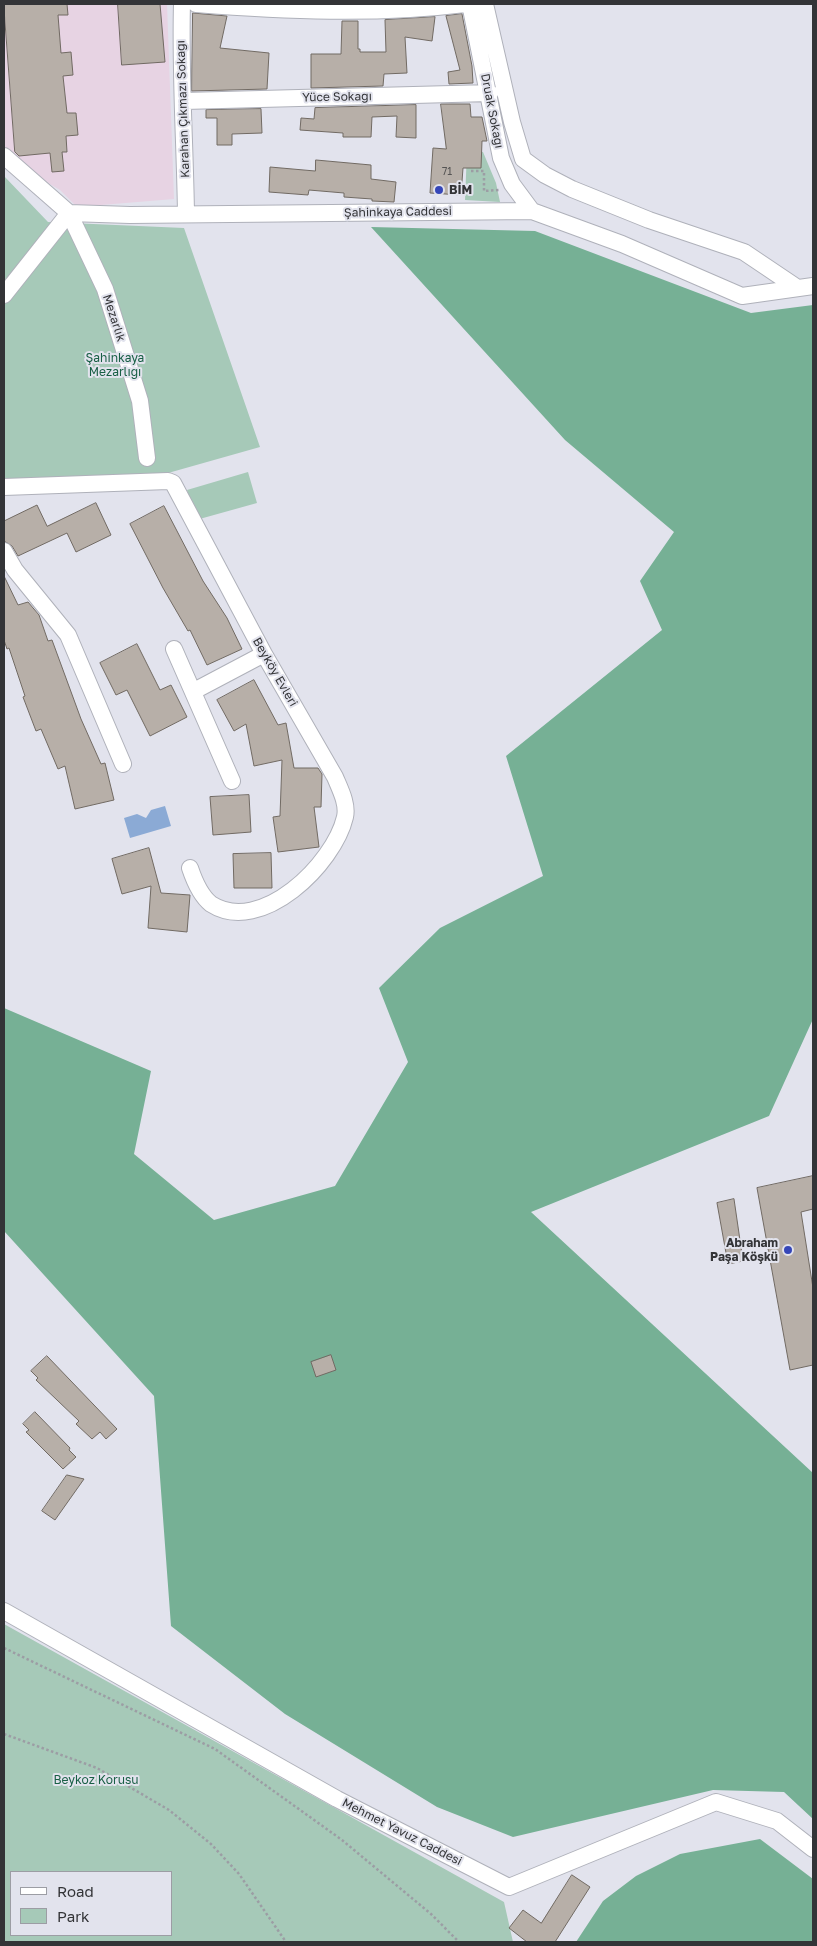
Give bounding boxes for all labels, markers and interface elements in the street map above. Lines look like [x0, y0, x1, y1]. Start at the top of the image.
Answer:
street label: Karahan Çıkmazı Sokağı [173, 40, 193, 178]
street label: Druak Sokağı [478, 72, 506, 150]
street label: Yüce Sokağı [302, 89, 372, 105]
house number: 71 [442, 166, 452, 178]
place label: BİM [449, 183, 472, 197]
marker: BİM [433, 184, 445, 196]
street label: Şahinkaya Caddesi [344, 204, 452, 220]
street label: Mezarlık [100, 293, 128, 343]
park label: Şahinkaya Mezarlığı [86, 351, 144, 379]
street label: Beyköy Evleri [249, 635, 301, 709]
place label: Abraham Paşa Köşkü [710, 1236, 778, 1264]
marker: Abraham Paşa Köşkü [782, 1244, 794, 1256]
park label: Beykoz Korusu [53, 1773, 139, 1787]
street label: Mehmet Yavuz Caddesi [340, 1795, 464, 1869]
legend [10, 1871, 172, 1936]
text: Road [57, 1882, 94, 1900]
text: Park [57, 1907, 89, 1925]

